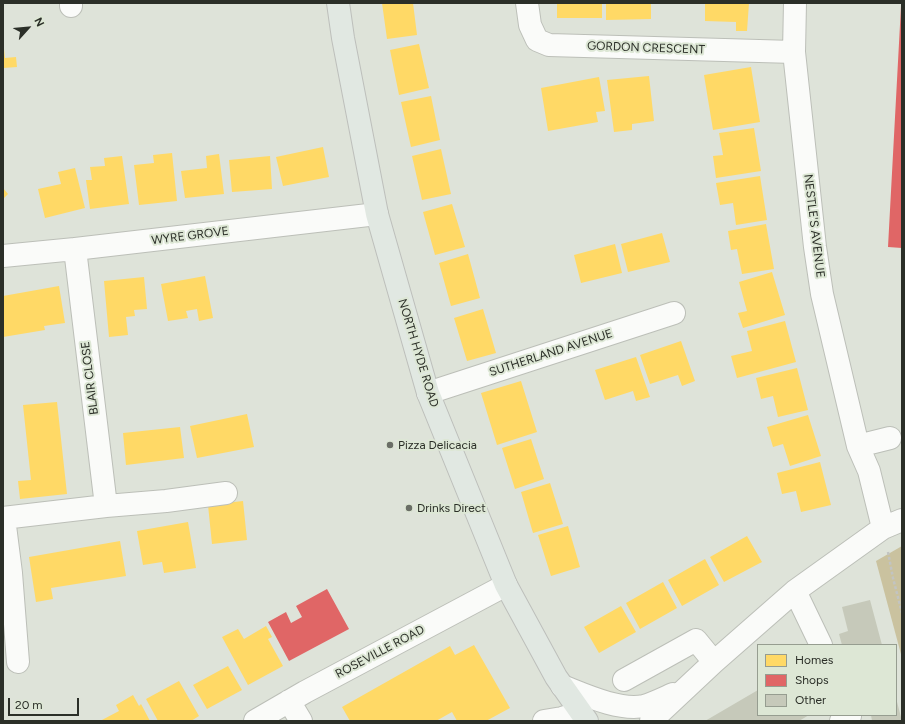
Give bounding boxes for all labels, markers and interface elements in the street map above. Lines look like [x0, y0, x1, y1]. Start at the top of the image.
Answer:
north arrow [8, 8, 48, 48]
text: N [31, 16, 47, 29]
street label: GORDON CRESCENT [587, 39, 705, 57]
street label: NESTLE'S AVENUE [800, 173, 828, 279]
street label: WYRE GROVE [151, 224, 229, 248]
street label: NORTH HYDE ROAD [395, 297, 441, 409]
street label: SUTHERLAND AVENUE [488, 326, 614, 380]
street label: BLAIR CLOSE [78, 340, 102, 416]
place label: Pizza Delicacia [398, 438, 477, 452]
marker: Pizza Delicacia [385, 440, 395, 450]
place label: Drinks Direct [417, 501, 486, 515]
marker: Drinks Direct [404, 503, 414, 513]
street label: ROSEVILLE ROAD [333, 622, 427, 682]
legend [757, 644, 897, 716]
text: Homes [795, 653, 833, 667]
text: Shops [795, 673, 829, 687]
scale bar [10, 690, 81, 716]
text: Other [795, 693, 826, 707]
text: 20 m [15, 698, 43, 712]

